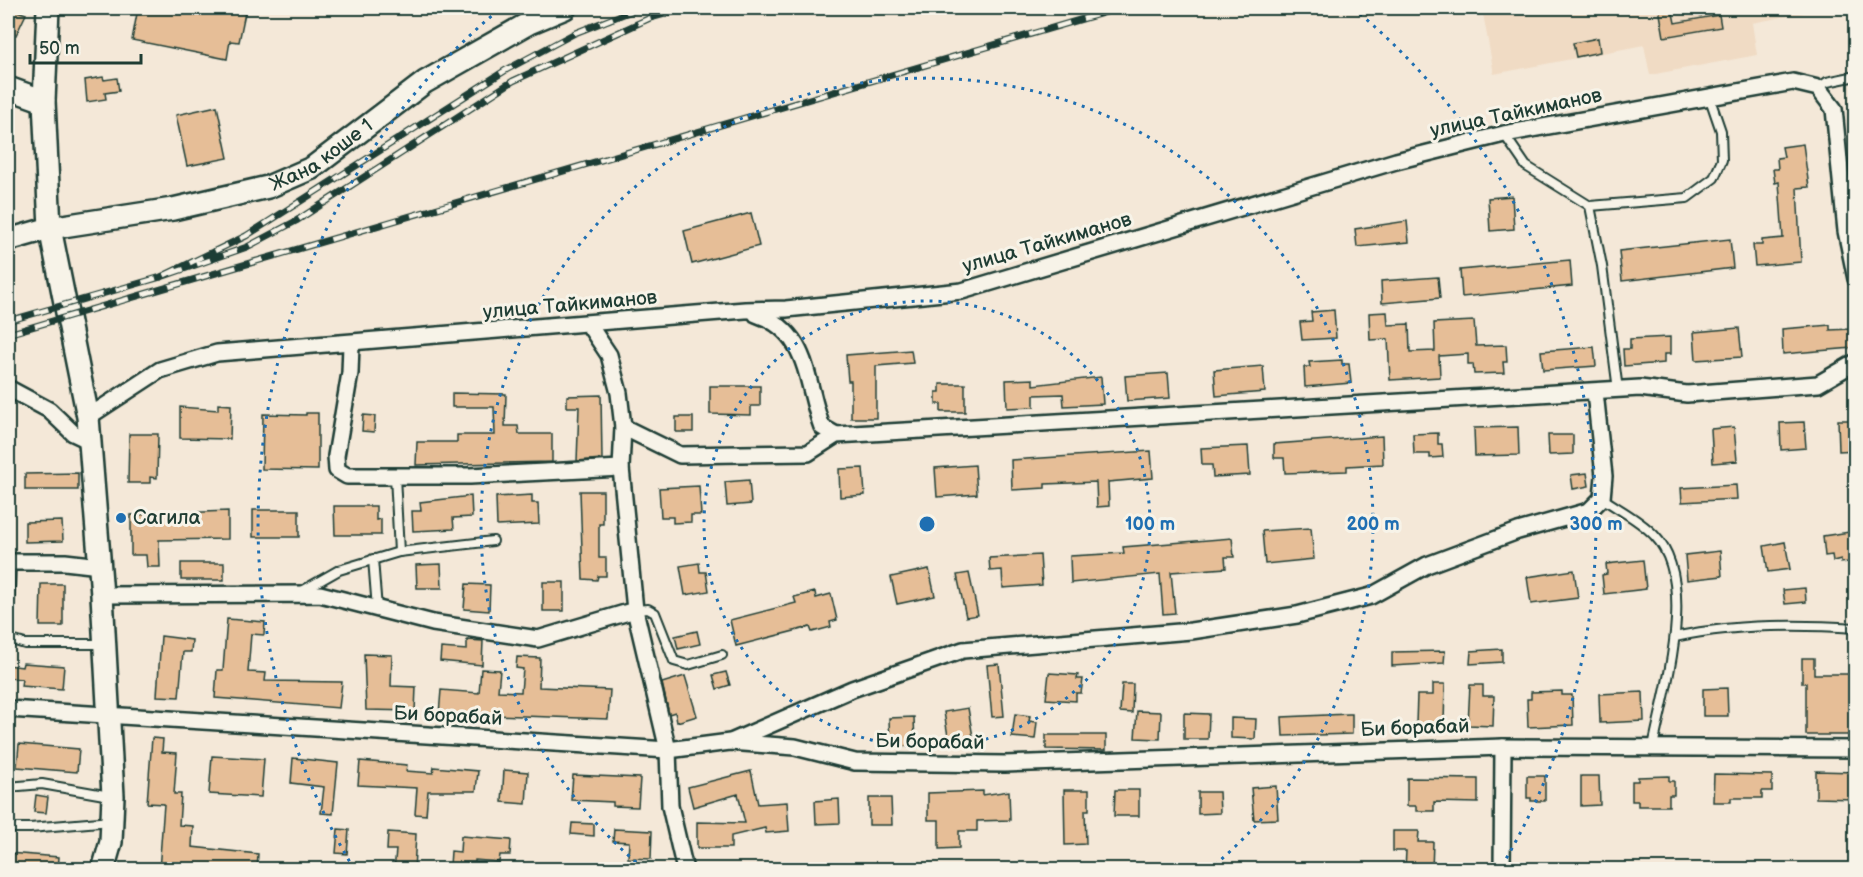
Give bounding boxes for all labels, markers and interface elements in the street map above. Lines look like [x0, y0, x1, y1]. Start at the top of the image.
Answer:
scale bar [30, 27, 141, 65]
text: 50 m [39, 38, 80, 59]
street label: улица Тайкиманов [1428, 83, 1604, 143]
street label: Жана коше 1 [266, 114, 378, 197]
street label: улица Тайкиманов [960, 207, 1135, 279]
street label: улица Тайкиманов [482, 285, 659, 325]
place label: Сагила [133, 506, 201, 530]
marker: Сагила [114, 511, 128, 525]
centre of rings [917, 514, 937, 534]
text: 100 m [1125, 514, 1175, 535]
text: 200 m [1346, 514, 1400, 535]
text: 300 m [1569, 514, 1623, 535]
street label: Би борабай [393, 701, 503, 731]
street label: Би борабай [1360, 714, 1470, 742]
street label: Би борабай [875, 729, 985, 755]

